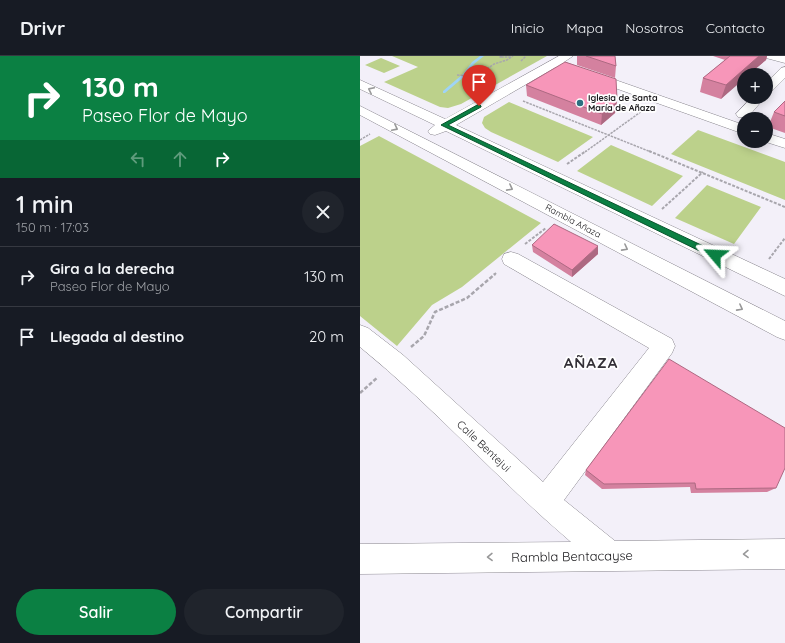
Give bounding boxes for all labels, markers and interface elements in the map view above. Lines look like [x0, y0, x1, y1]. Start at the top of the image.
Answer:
text: Drivr [20, 16, 65, 40]
text: Inicio [511, 19, 544, 37]
text: Mapa [566, 19, 603, 37]
text: Nosotros [625, 19, 684, 37]
text: Contacto [706, 19, 765, 37]
pin [462, 65, 496, 106]
map controls [737, 68, 773, 148]
button: + [737, 68, 773, 104]
text: 130 m [82, 69, 159, 104]
icon: arrive [468, 71, 490, 93]
icon: right [16, 72, 68, 124]
one-way arrow [368, 87, 376, 95]
place label: Iglesia de Santa María de Añaza [588, 92, 658, 113]
marker: Iglesia de Santa María de Añaza [575, 98, 585, 108]
text: Paseo Flor de Mayo [82, 104, 248, 127]
button: − [737, 112, 773, 148]
one-way arrow [390, 123, 398, 131]
icon: left [127, 148, 149, 170]
icon: ahead [169, 148, 191, 170]
icon: right [211, 148, 233, 170]
one-way arrow [506, 183, 513, 191]
text: 1 min [16, 189, 74, 219]
button: close [302, 191, 344, 233]
street label: Rambla Añaza [544, 201, 603, 240]
text: 150 m · 17:03 [16, 219, 89, 235]
position arrow [694, 234, 736, 276]
one-way arrow [621, 243, 628, 251]
text: Gira a la derecha [50, 259, 175, 278]
icon: right [16, 266, 38, 288]
text: 130 m [304, 267, 344, 286]
text: Paseo Flor de Mayo [50, 278, 170, 294]
one-way arrow [736, 303, 744, 311]
icon: arrive [16, 326, 38, 348]
text: Llegada al destino [50, 327, 184, 346]
text: 20 m [309, 327, 344, 346]
district label: AÑAZA [564, 353, 618, 372]
street label: Calle Bentejui [454, 417, 514, 475]
street label: Rambla Bentacayse [511, 547, 633, 565]
one-way arrow [743, 550, 749, 558]
one-way arrow [487, 553, 493, 561]
button: Salir [16, 589, 176, 635]
button: Compartir [184, 589, 344, 635]

